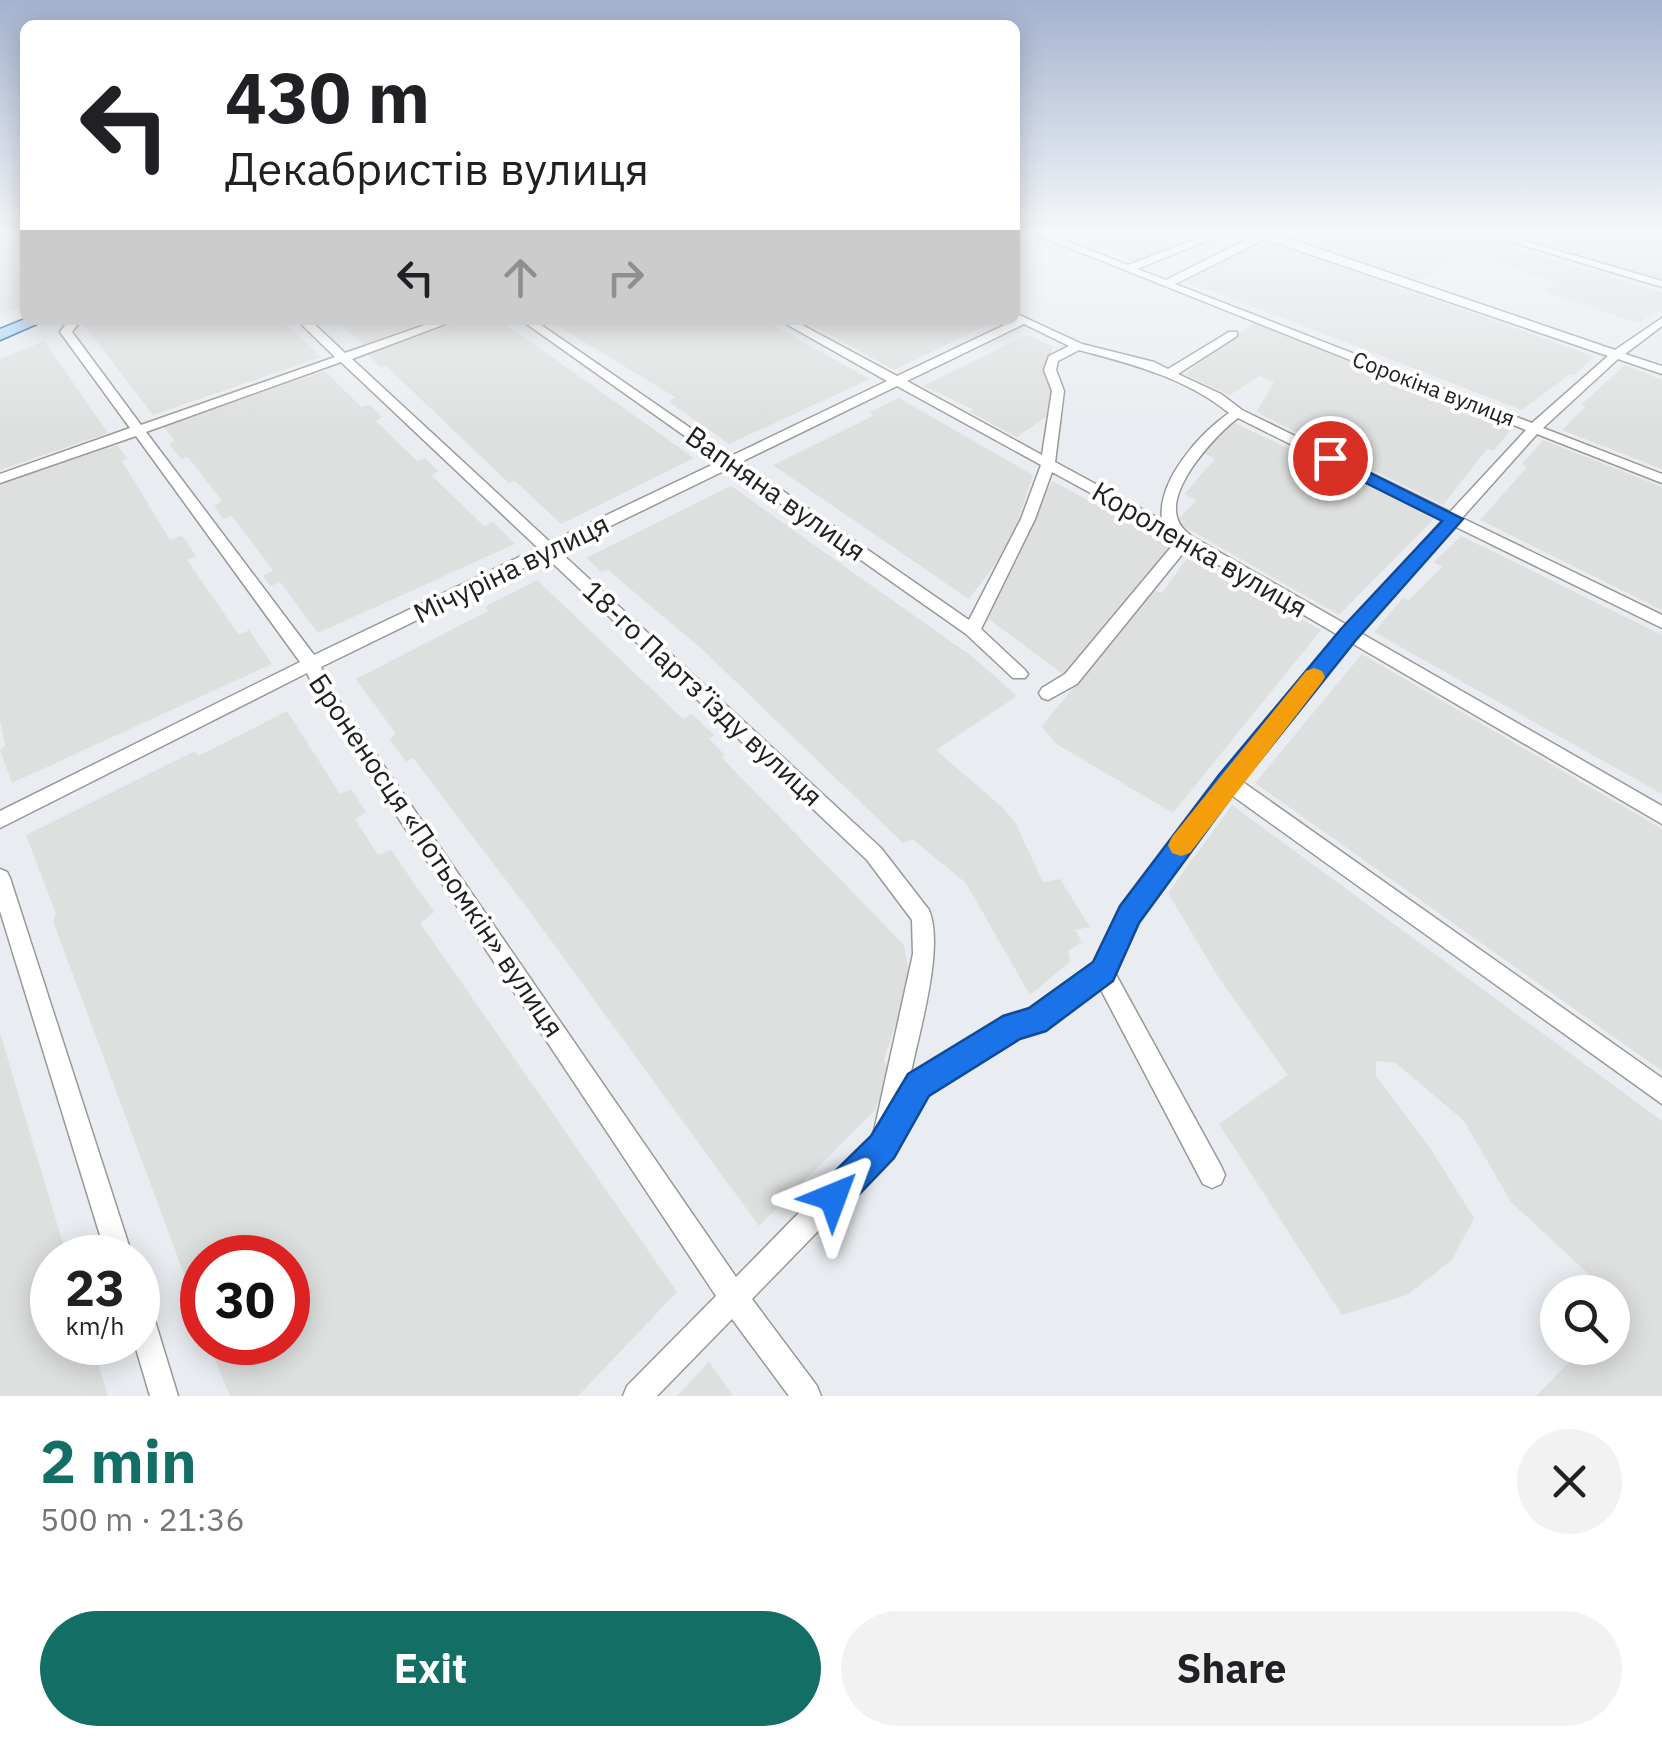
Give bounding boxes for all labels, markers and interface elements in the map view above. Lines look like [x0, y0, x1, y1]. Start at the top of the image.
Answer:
text: 430 m [225, 51, 430, 142]
icon: left [60, 60, 190, 190]
text: Декабристів вулиця [225, 139, 649, 197]
icon: left [388, 250, 443, 305]
icon: ahead [493, 250, 548, 305]
icon: right [598, 250, 653, 305]
street label: Сорокіна вулиця [1349, 344, 1519, 432]
pin [1288, 416, 1373, 501]
street label: Вапняна вулиця [679, 417, 873, 569]
icon: arrive [1303, 431, 1358, 486]
street label: Короленка вулиця [1086, 472, 1314, 626]
street label: Мічуріна вулиця [407, 505, 615, 631]
street label: 18-го Партз’їзду вулиця [575, 572, 831, 814]
street label: Броненосця «Потьомкін» вулиця [301, 666, 573, 1044]
position arrow [781, 1145, 885, 1249]
speed limit sign: 30 [180, 1235, 310, 1365]
text: 23 [65, 1255, 125, 1320]
map controls [1540, 1275, 1630, 1365]
button: search [1540, 1275, 1630, 1365]
text: km/h [66, 1309, 124, 1342]
text: 2 min [40, 1421, 197, 1500]
button: close [1517, 1429, 1622, 1534]
text: 500 m · 21:36 [40, 1498, 245, 1540]
button: Exit [40, 1611, 821, 1726]
button: Share [841, 1611, 1622, 1726]

